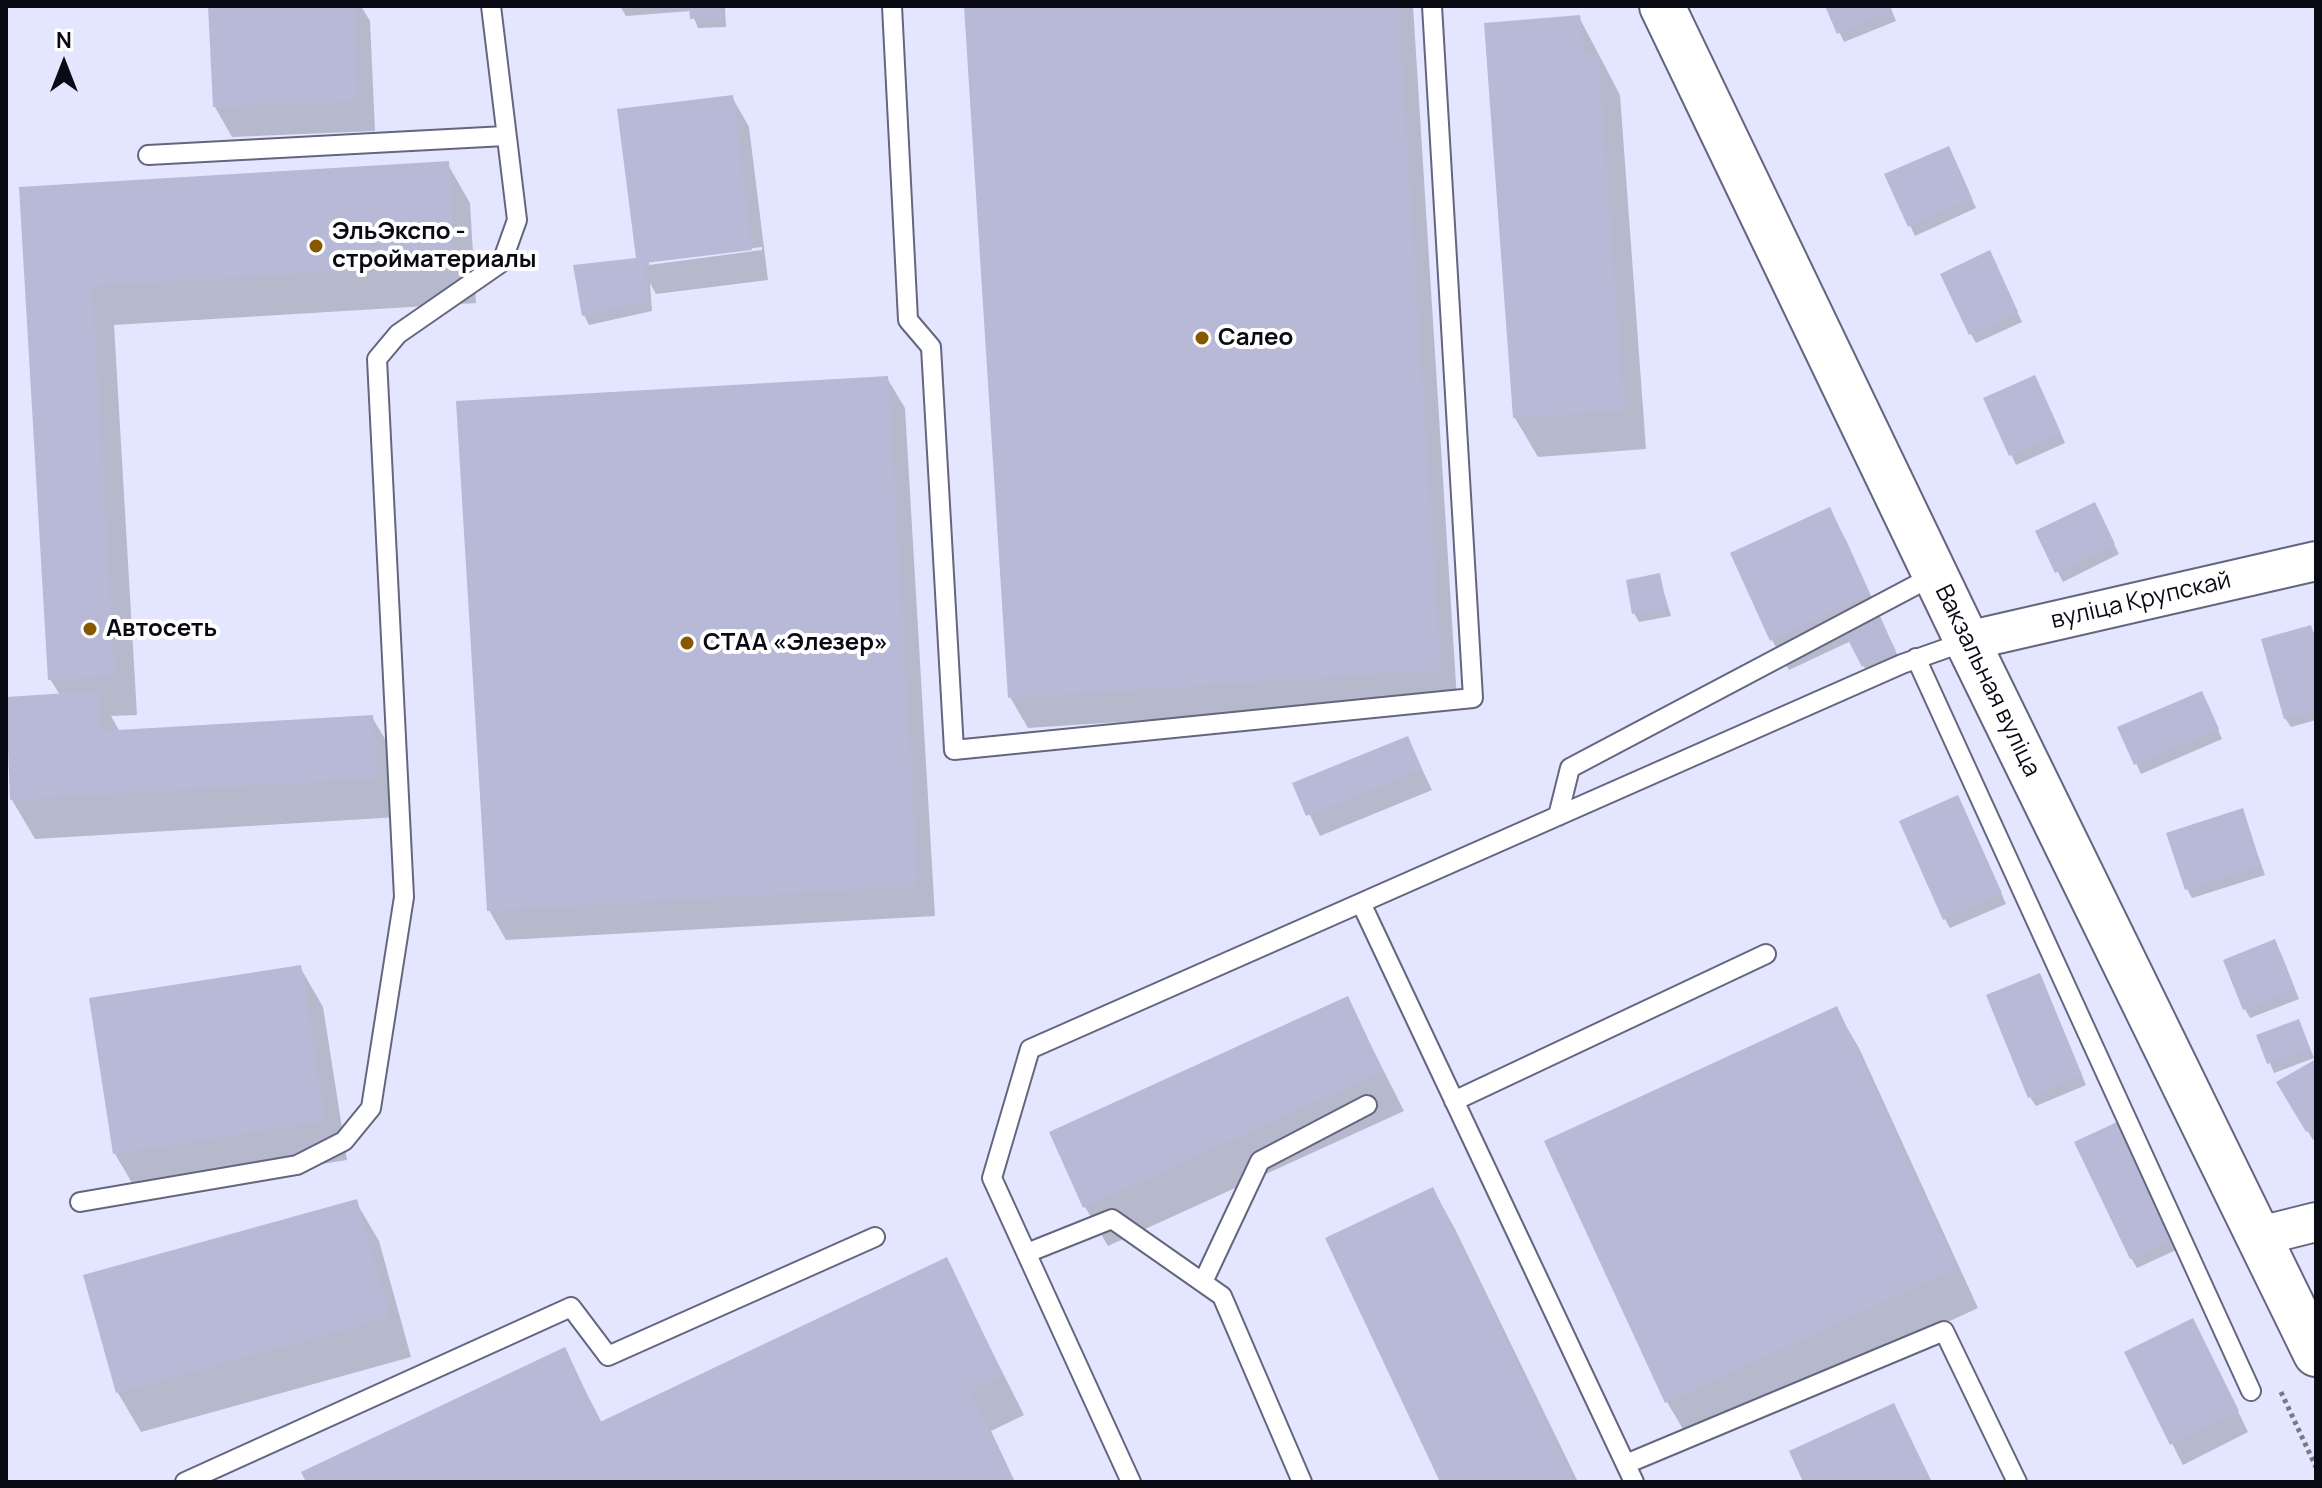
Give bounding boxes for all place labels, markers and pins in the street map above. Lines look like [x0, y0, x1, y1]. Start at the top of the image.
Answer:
place label: ЭльЭкспо - стройматериалы [332, 218, 537, 274]
marker: ЭльЭкспо - стройматериалы [307, 237, 325, 255]
place label: Салео [1218, 324, 1293, 352]
marker: Салео [1193, 329, 1211, 347]
place label: Автосеть [106, 615, 217, 643]
marker: Автосеть [81, 620, 99, 638]
place label: СТАА «Элезер» [703, 629, 888, 657]
marker: СТАА «Элезер» [678, 634, 696, 652]

